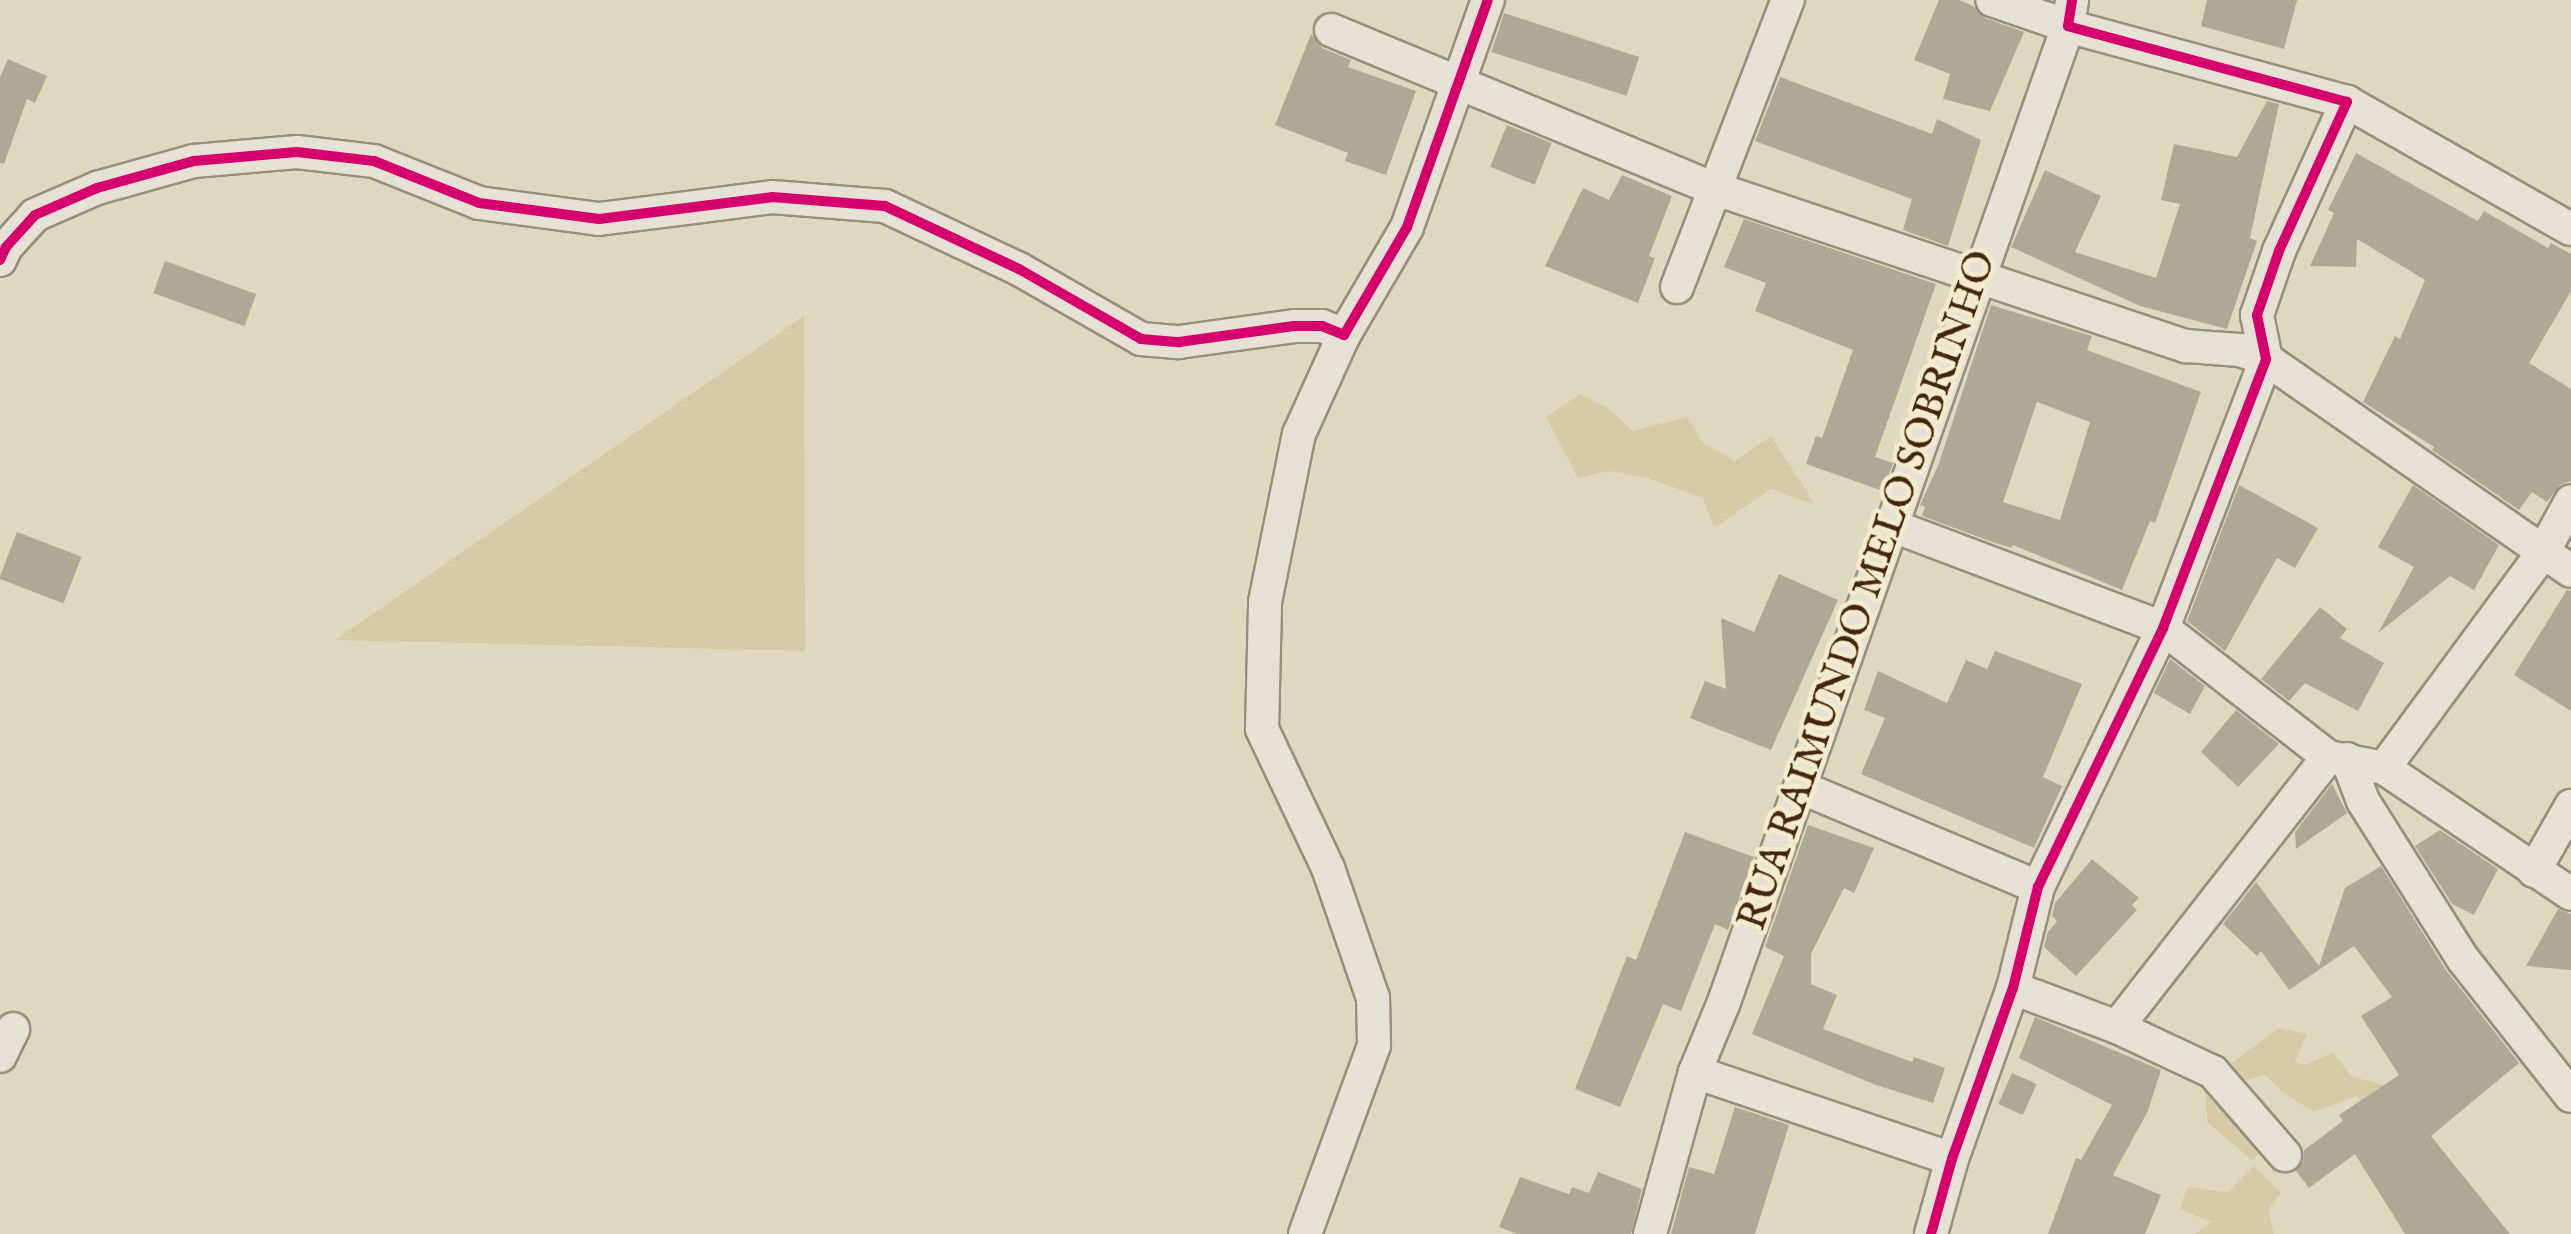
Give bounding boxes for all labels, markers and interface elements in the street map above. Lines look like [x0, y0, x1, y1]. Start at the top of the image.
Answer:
street label: RUA RAIMUNDO MELO SOBRINHO [1730, 245, 2008, 937]

